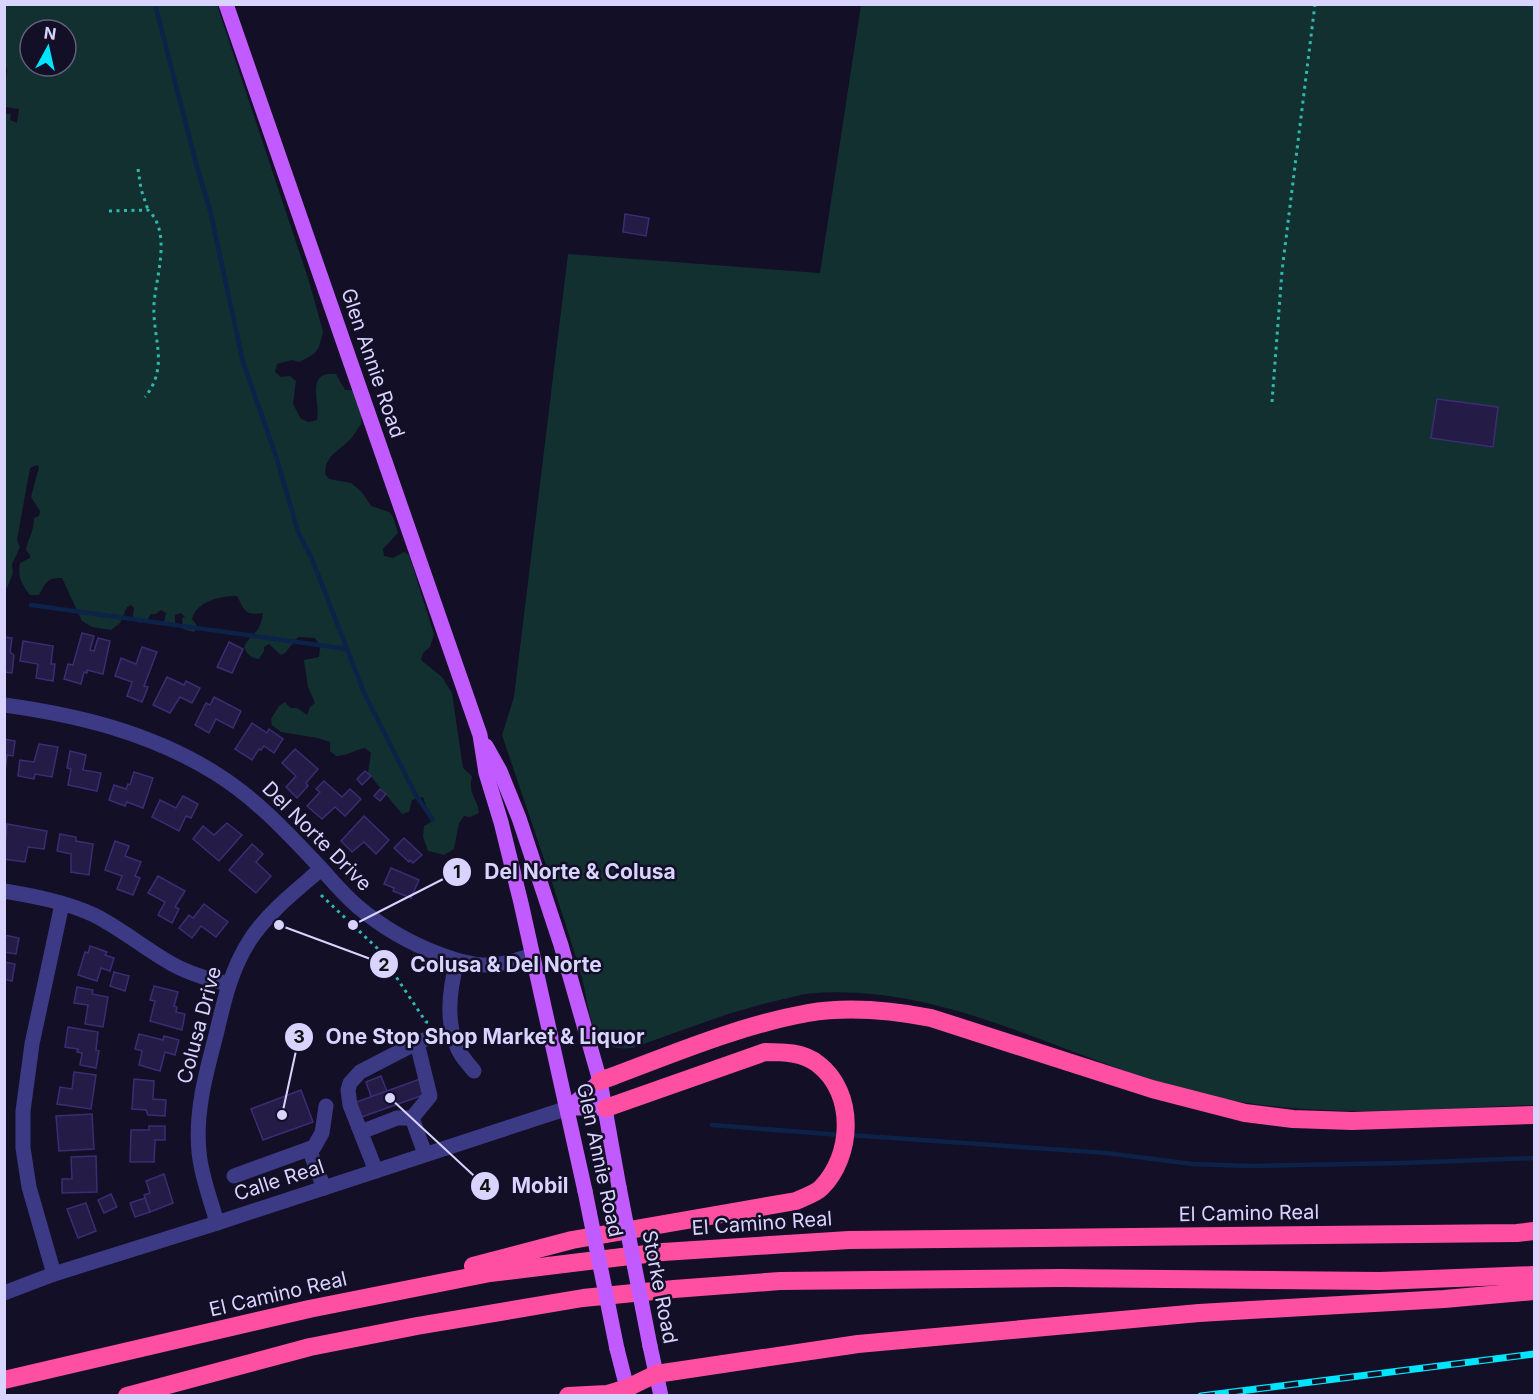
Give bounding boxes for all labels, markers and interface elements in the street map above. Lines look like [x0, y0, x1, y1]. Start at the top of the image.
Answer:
north arrow [18, 18, 78, 78]
text: N [43, 22, 58, 44]
street label: Glen Annie Road [336, 285, 410, 441]
street label: Del Norte Drive [257, 776, 377, 896]
callout: Del Norte & Colusa [442, 853, 688, 892]
text: Del Norte & Colusa [484, 859, 676, 884]
text: 1 [453, 861, 461, 882]
callout: Colusa & Del Norte [369, 945, 614, 984]
text: Colusa & Del Norte [410, 952, 602, 977]
text: 2 [378, 954, 390, 975]
street label: Colusa Drive [172, 964, 226, 1086]
callout: One Stop Shop Market & Liquor [284, 1017, 657, 1056]
text: One Stop Shop Market & Liquor [326, 1024, 645, 1049]
text: 3 [293, 1026, 305, 1047]
street label: Glen Annie Road [572, 1081, 628, 1239]
street label: Calle Real [231, 1154, 327, 1206]
callout: Mobil [470, 1166, 581, 1205]
text: Mobil [511, 1173, 569, 1198]
text: 4 [479, 1175, 491, 1196]
street label: El Camino Real [1178, 1200, 1320, 1226]
street label: El Camino Real [691, 1206, 833, 1240]
street label: Storke Road [637, 1228, 683, 1346]
street label: El Camino Real [207, 1266, 349, 1322]

